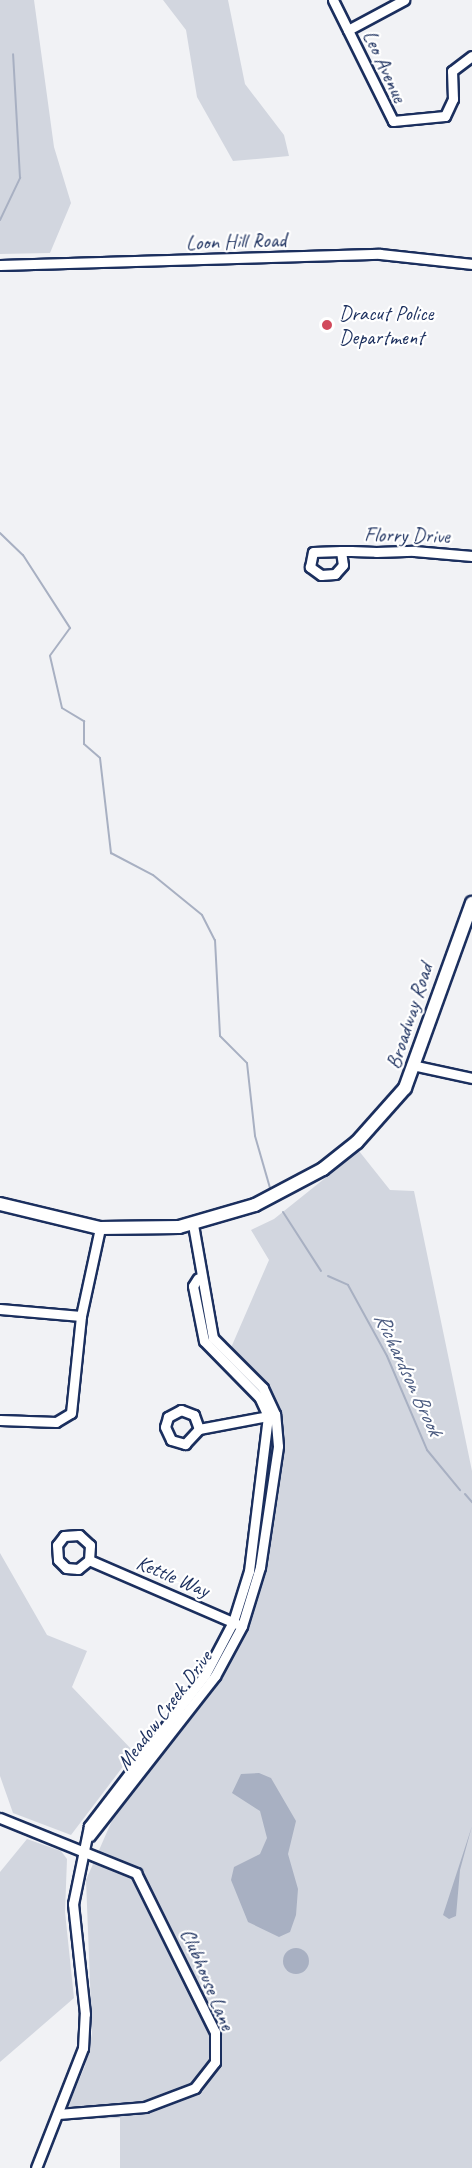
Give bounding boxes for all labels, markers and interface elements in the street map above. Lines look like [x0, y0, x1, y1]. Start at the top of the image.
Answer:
street label: Leo Avenue [357, 26, 413, 106]
street label: Loon Hill Road [185, 227, 287, 255]
place label: Dracut Police Department [339, 300, 433, 350]
marker: Dracut Police Department [320, 318, 334, 332]
street label: Florry Drive [364, 522, 450, 548]
street label: Broadway Road [380, 960, 438, 1072]
water label: Richardson Brook [368, 1308, 448, 1440]
street label: Kettle Way [133, 1549, 213, 1603]
street label: Meadow Creek Drive [111, 1645, 217, 1775]
street label: Clubhouse Lane [175, 1924, 241, 2034]

